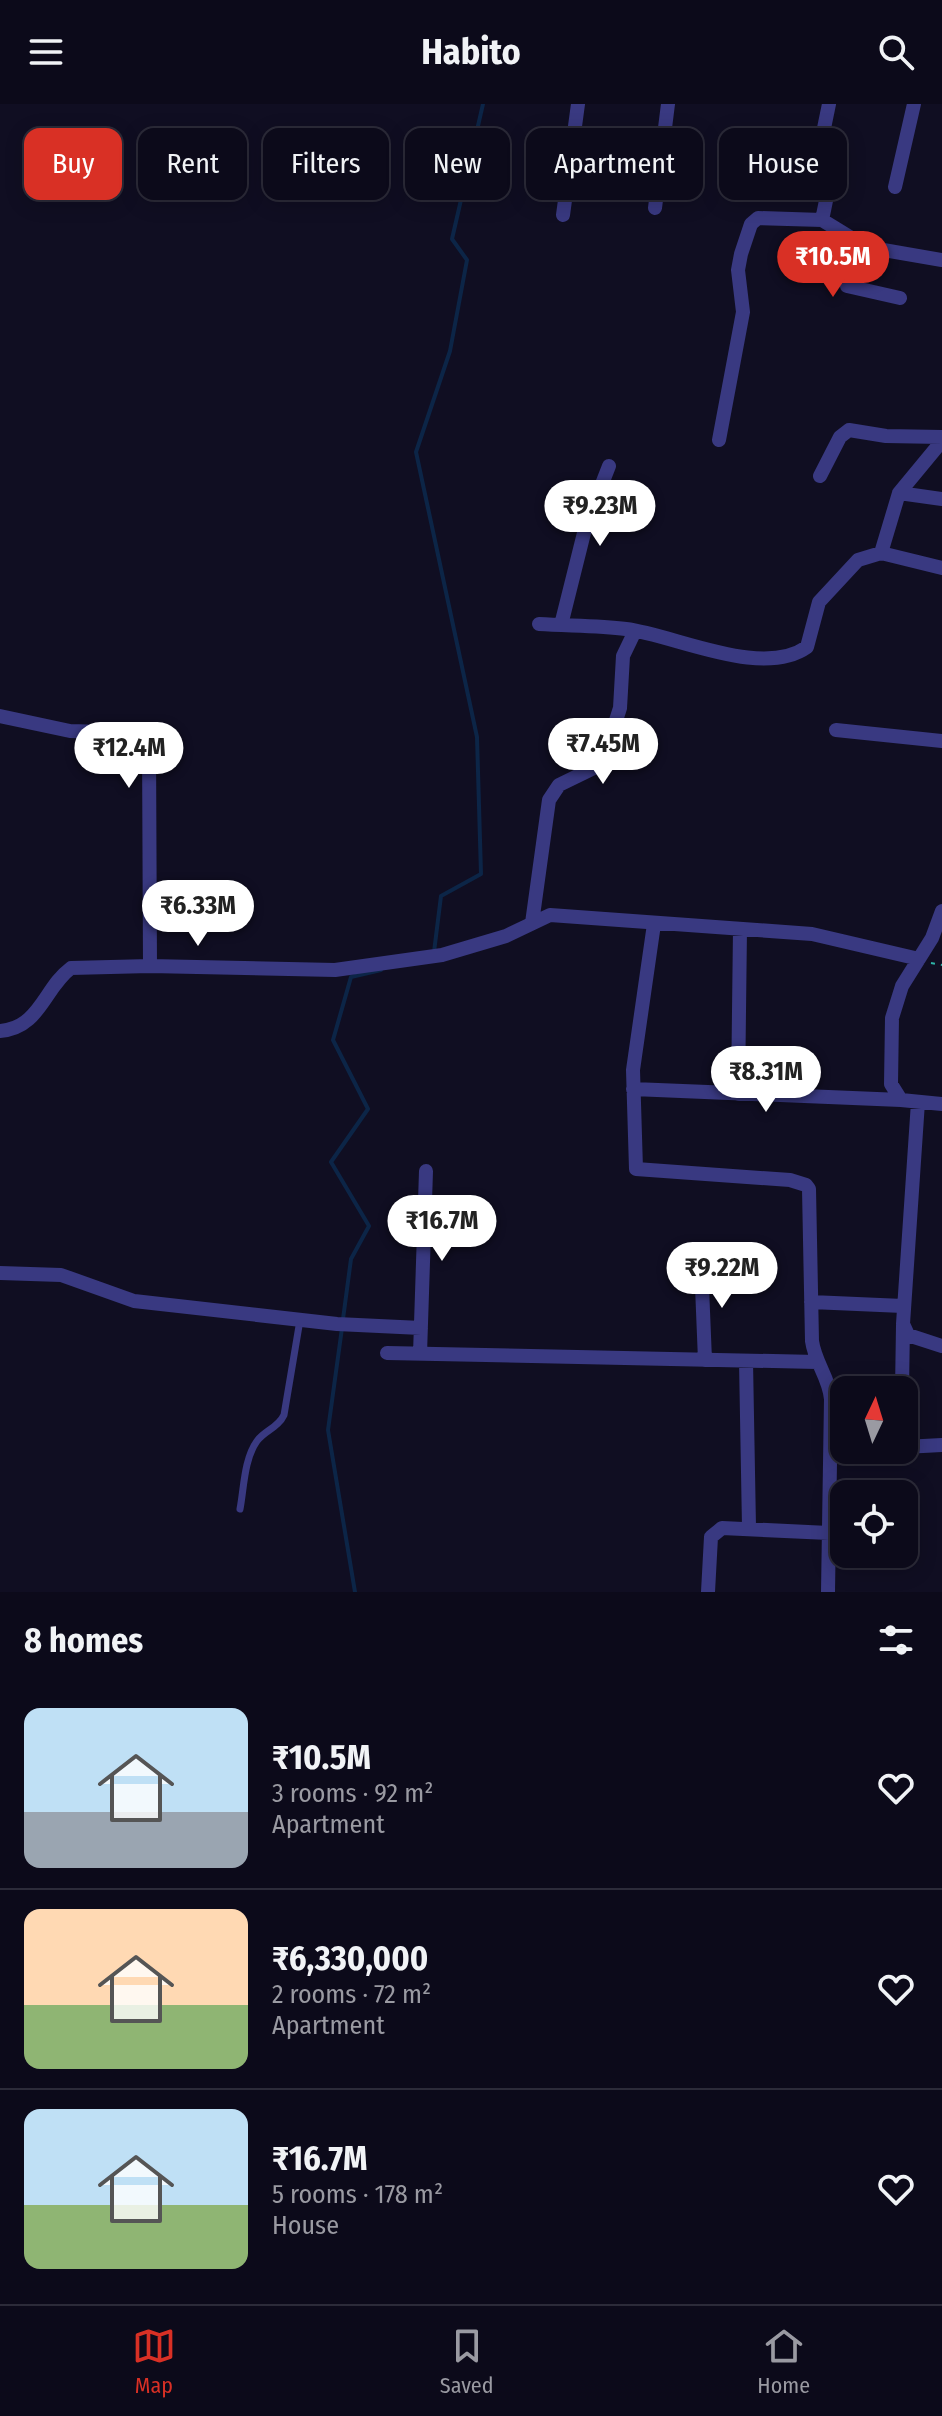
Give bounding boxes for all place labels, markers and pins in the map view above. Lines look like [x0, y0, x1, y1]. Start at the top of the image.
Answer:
pin: ₹10.5M [768, 231, 898, 299]
pin: ₹9.23M [535, 480, 665, 548]
pin: ₹7.45M [538, 718, 668, 786]
pin: ₹12.4M [64, 722, 194, 790]
pin: ₹6.33M [133, 880, 263, 948]
pin: ₹8.31M [701, 1046, 831, 1114]
pin: ₹16.7M [377, 1195, 507, 1263]
pin: ₹9.22M [657, 1242, 787, 1310]

